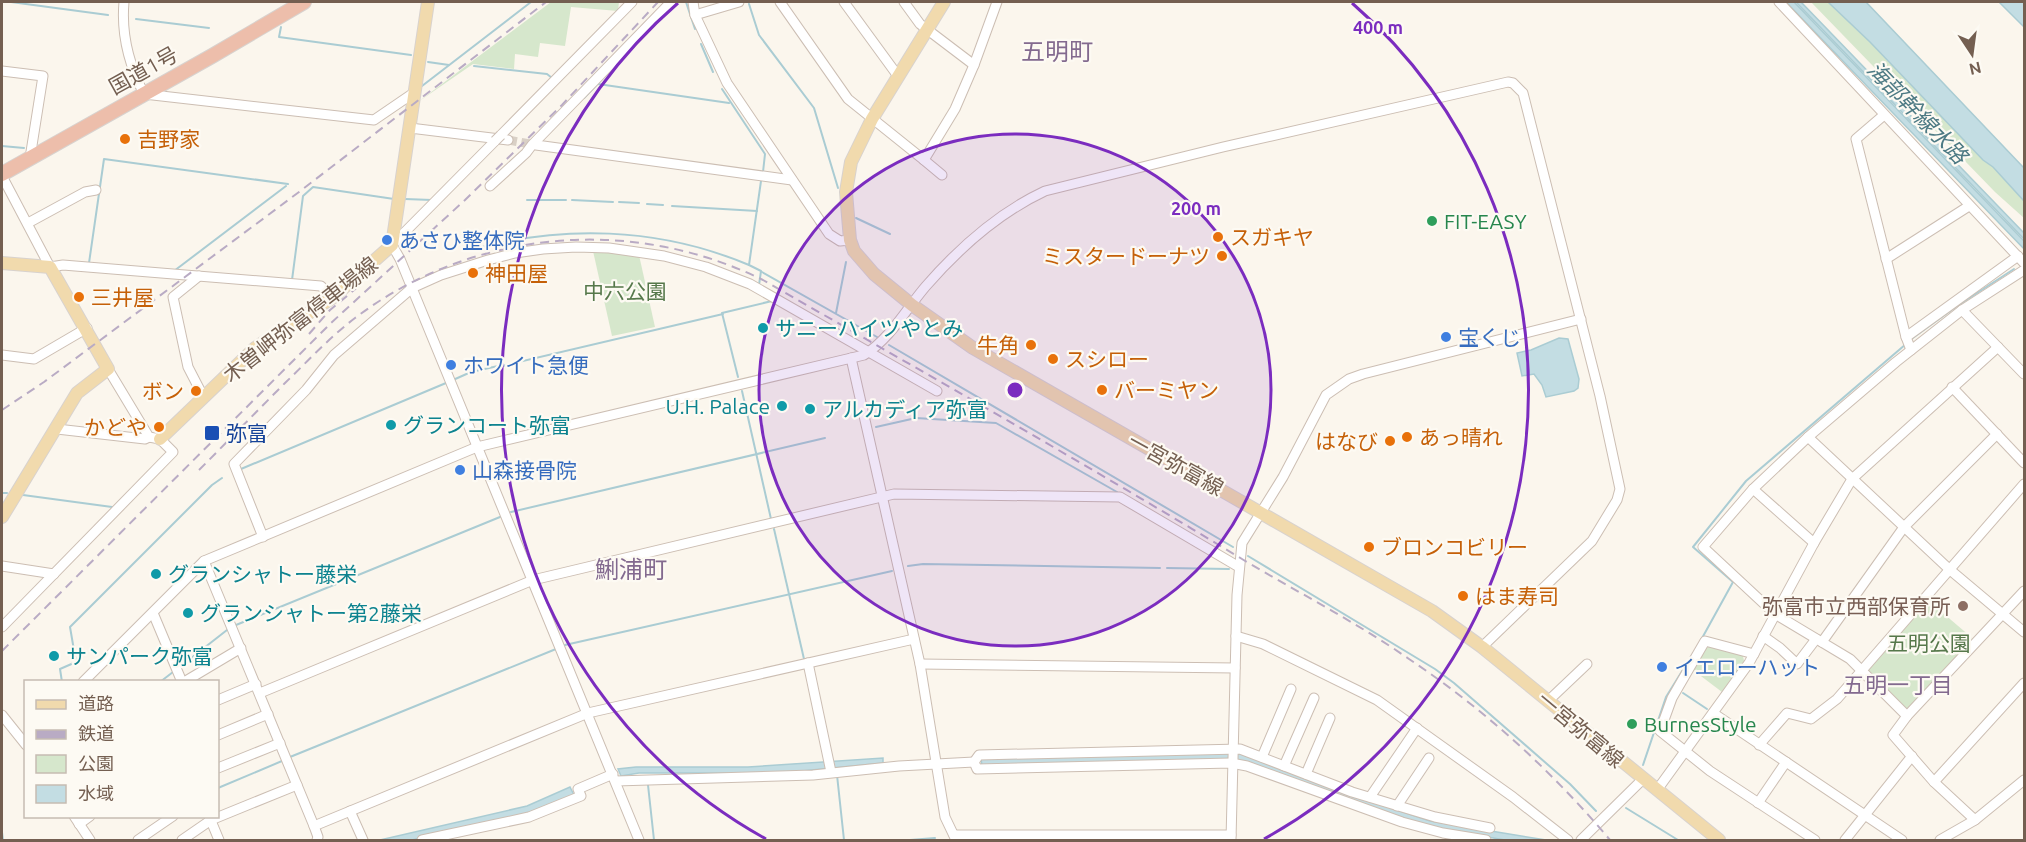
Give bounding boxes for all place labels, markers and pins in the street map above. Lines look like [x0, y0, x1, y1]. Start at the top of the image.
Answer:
place label: 吉野家 [137, 127, 200, 151]
marker: 吉野家 [118, 132, 132, 146]
place label: FIT-EASY [1444, 209, 1527, 233]
marker: FIT-EASY [1425, 214, 1439, 228]
place label: スガキヤ [1230, 225, 1314, 249]
place label: あさひ整体院 [399, 228, 525, 252]
marker: スガキヤ [1211, 230, 1225, 244]
marker: あさひ整体院 [380, 233, 394, 247]
place label: ミスタードーナツ [1042, 244, 1210, 268]
marker: ミスタードーナツ [1215, 249, 1229, 263]
place label: 神田屋 [485, 261, 548, 285]
marker: 神田屋 [466, 266, 480, 280]
place label: 三井屋 [91, 285, 154, 309]
marker: 三井屋 [72, 290, 86, 304]
place label: サニーハイツやとみ [775, 316, 963, 340]
marker: サニーハイツやとみ [756, 321, 770, 335]
place label: 宝くじ [1458, 325, 1521, 349]
marker: 宝くじ [1439, 330, 1453, 344]
place label: 牛角 [977, 333, 1019, 357]
marker: 牛角 [1024, 338, 1038, 352]
place label: スシロー [1065, 347, 1149, 371]
marker: スシロー [1046, 352, 1060, 366]
place label: ホワイト急便 [463, 353, 589, 377]
marker: ホワイト急便 [444, 358, 458, 372]
place label: バーミヤン [1114, 378, 1219, 402]
place label: ボン [142, 379, 184, 403]
centre of rings [1005, 380, 1025, 400]
marker: バーミヤン [1095, 383, 1109, 397]
marker: ボン [189, 384, 203, 398]
place label: U.H. Palace [665, 394, 770, 418]
place label: アルカディア弥富 [822, 397, 988, 421]
marker: U.H. Palace [775, 399, 789, 413]
marker: アルカディア弥富 [803, 402, 817, 416]
place label: グランコート弥富 [403, 413, 571, 437]
place label: かどや [84, 415, 147, 439]
marker: グランコート弥富 [384, 418, 398, 432]
marker: かどや [152, 420, 166, 434]
place label: 弥富 [226, 421, 268, 445]
marker: 弥富 [203, 424, 221, 442]
place label: あっ晴れ [1419, 425, 1503, 449]
place label: はなび [1315, 429, 1378, 453]
marker: あっ晴れ [1400, 430, 1414, 444]
marker: はなび [1383, 434, 1397, 448]
place label: 山森接骨院 [472, 458, 577, 482]
marker: 山森接骨院 [453, 463, 467, 477]
place label: ブロンコビリー [1381, 535, 1528, 559]
marker: ブロンコビリー [1362, 540, 1376, 554]
place label: グランシャトー藤栄 [168, 562, 357, 586]
marker: グランシャトー藤栄 [149, 567, 163, 581]
place label: はま寿司 [1475, 584, 1559, 608]
marker: はま寿司 [1456, 589, 1470, 603]
place label: 弥富市立西部保育所 [1762, 594, 1951, 618]
marker: 弥富市立西部保育所 [1956, 599, 1970, 613]
place label: グランシャトー第2藤栄 [200, 601, 422, 625]
marker: グランシャトー第2藤栄 [181, 606, 195, 620]
place label: サンパーク弥富 [66, 644, 213, 668]
marker: サンパーク弥富 [47, 649, 61, 663]
place label: イエローハット [1674, 655, 1820, 679]
marker: イエローハット [1655, 660, 1669, 674]
place label: BurnesStyle [1644, 712, 1756, 736]
marker: BurnesStyle [1625, 717, 1639, 731]

